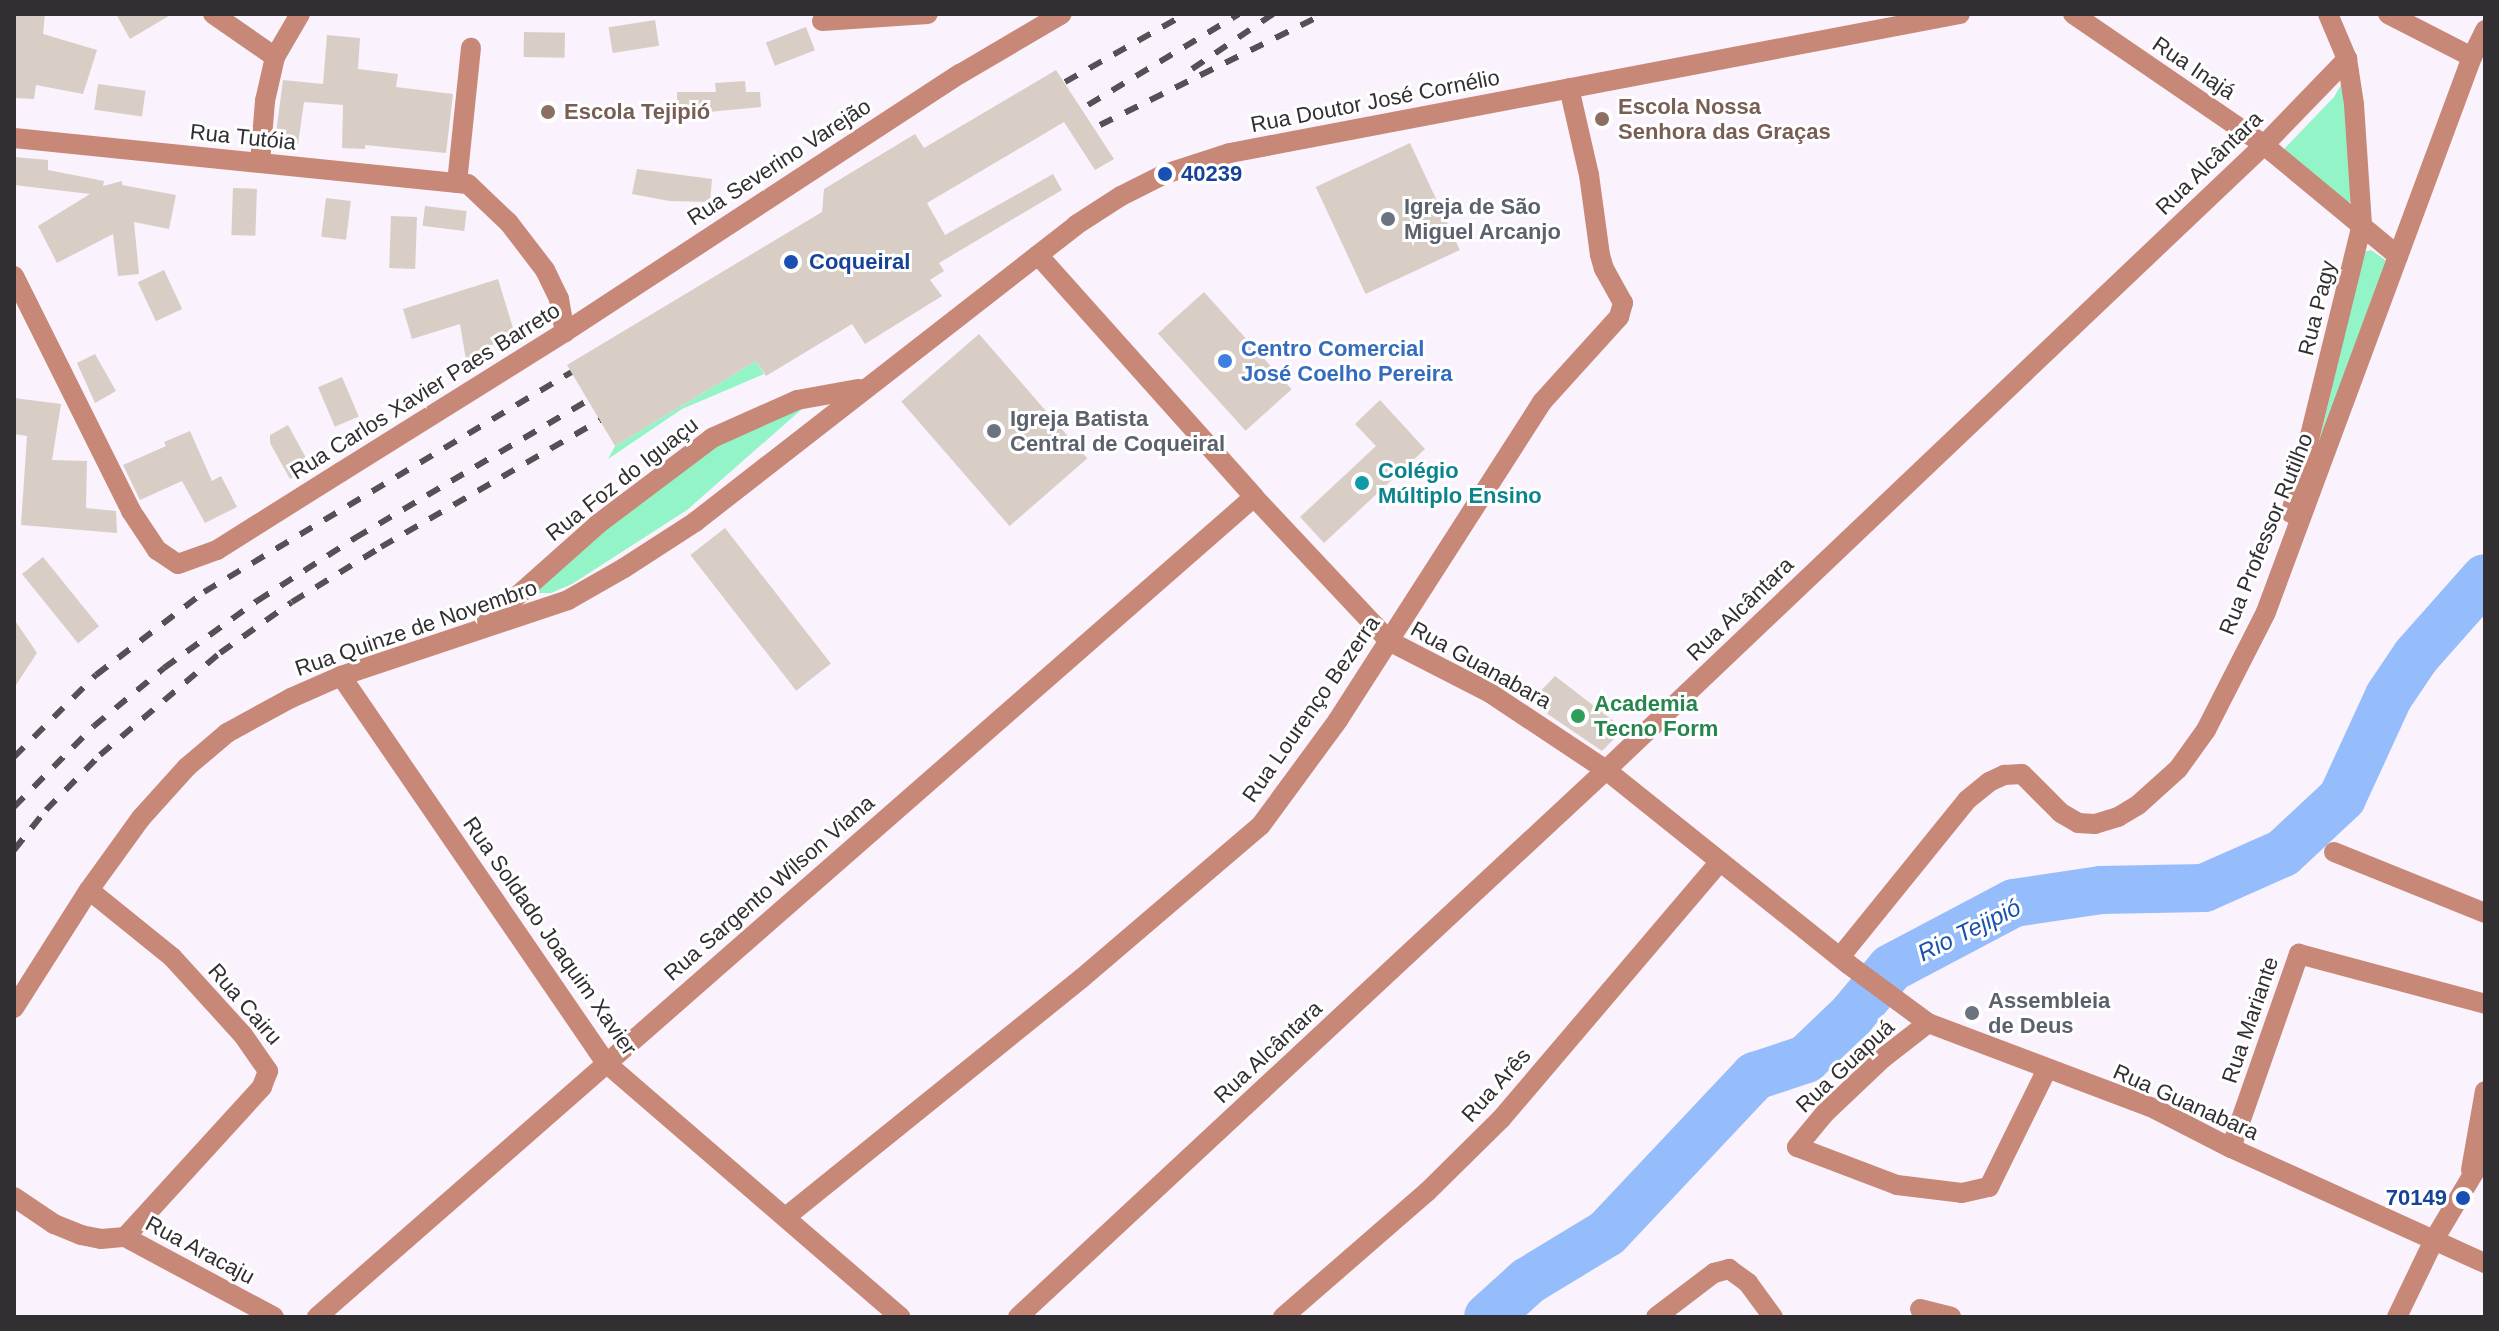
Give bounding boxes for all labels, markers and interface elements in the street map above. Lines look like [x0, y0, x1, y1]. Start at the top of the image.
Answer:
street label: Rua Inajá [2148, 31, 2240, 105]
street label: Rua Doutor José Cornélio [1248, 64, 1502, 138]
street label: Rua Severino Varejão [682, 93, 876, 231]
place label: Escola Nossa Senhora das Graças [1618, 93, 1831, 144]
place label: Escola Tejipió [564, 99, 710, 125]
marker: Escola Tejipió [539, 103, 557, 121]
street label: Rua Alcântara [2150, 105, 2268, 221]
marker: Escola Nossa Senhora das Graças [1593, 110, 1611, 128]
street label: Rua Tutóia [189, 118, 297, 156]
place label: 40239 [1181, 161, 1242, 187]
marker: 40239 [1156, 165, 1174, 183]
place label: Igreja de São Miguel Arcanjo [1404, 193, 1562, 244]
marker: Igreja de São Miguel Arcanjo [1379, 210, 1397, 228]
place label: Coqueiral [809, 249, 910, 275]
marker: Coqueiral [780, 251, 802, 273]
street label: Rua Pagy [2293, 258, 2341, 358]
street label: Rua Carlos Xavier Paes Barreto [285, 297, 565, 485]
place label: Centro Comercial José Coelho Pereira [1241, 335, 1453, 386]
marker: Centro Comercial José Coelho Pereira [1216, 352, 1234, 370]
place label: Igreja Batista Central de Coqueiral [1010, 405, 1225, 456]
street label: Rua Foz do Iguaçu [541, 411, 703, 547]
marker: Igreja Batista Central de Coqueiral [985, 422, 1003, 440]
street label: Rua Professor Rutilho [2213, 429, 2319, 639]
place label: Colégio Múltiplo Ensino [1378, 457, 1542, 508]
marker: Colégio Múltiplo Ensino [1353, 474, 1371, 492]
street label: Rua Alcântara [1681, 551, 1799, 667]
street label: Rua Quinze de Novembro [291, 574, 541, 682]
street label: Rua Lourenço Bezerra [1237, 611, 1385, 807]
street label: Rua Guanabara [1406, 616, 1556, 714]
place label: Academia Tecno Form [1594, 690, 1718, 742]
marker: Academia Tecno Form [1569, 707, 1587, 725]
street label: Rua Sargento Wilson Viana [659, 790, 879, 986]
street label: Rua Soldado Joaquim Xavier [457, 812, 643, 1060]
water label: Rio Tejipió [1913, 893, 2025, 967]
street label: Rua Mariante [2216, 953, 2284, 1087]
street label: Rua Cairu [203, 958, 287, 1050]
place label: Assembleia de Deus [1988, 987, 2110, 1038]
street label: Rua Alcântara [1208, 995, 1328, 1109]
marker: Assembleia de Deus [1963, 1004, 1981, 1022]
street label: Rua Guapuá [1790, 1014, 1900, 1118]
street label: Rua Arês [1456, 1042, 1536, 1128]
street label: Rua Guanabara [2109, 1058, 2263, 1146]
place label: 70149 [2386, 1185, 2447, 1211]
marker: 70149 [2454, 1189, 2472, 1207]
street label: Rua Aracaju [140, 1210, 260, 1290]

